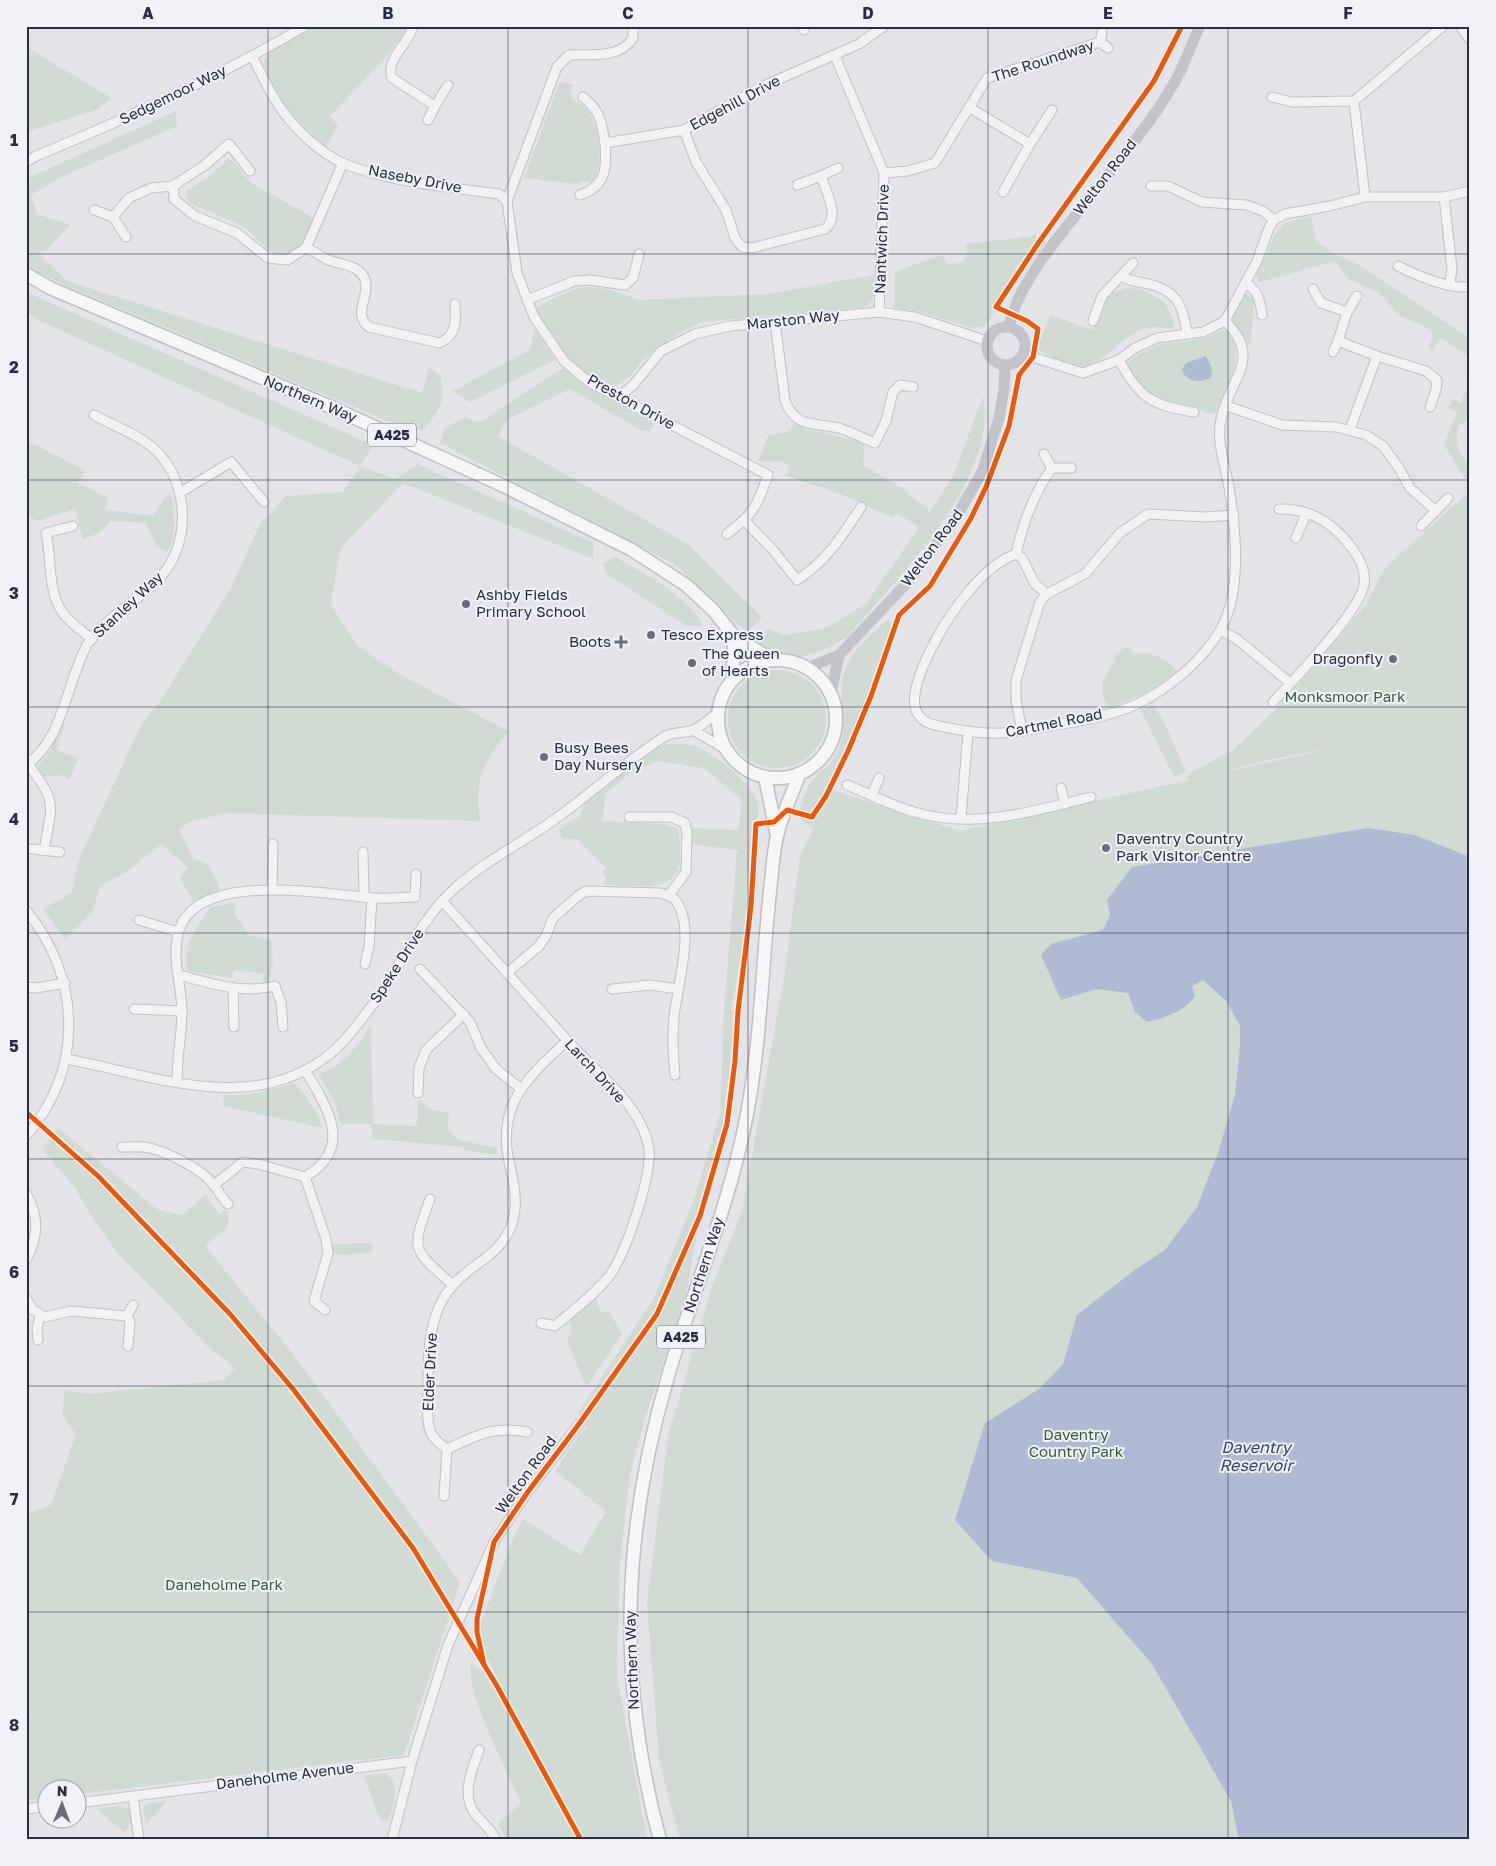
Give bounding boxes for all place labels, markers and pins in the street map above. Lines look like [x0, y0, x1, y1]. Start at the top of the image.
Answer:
place label: Ashby Fields Primary School [476, 585, 586, 620]
marker: Ashby Fields Primary School [460, 598, 472, 610]
place label: Tesco Express [661, 625, 764, 643]
marker: Tesco Express [645, 629, 657, 641]
place label: Boots [569, 632, 611, 650]
marker: Boots [615, 636, 627, 648]
place label: The Queen of Hearts [702, 644, 780, 679]
place label: Dragonfly [1312, 649, 1384, 667]
marker: Dragonfly [1387, 653, 1399, 665]
marker: The Queen of Hearts [686, 657, 698, 669]
place label: Busy Bees Day Nursery [554, 738, 643, 773]
marker: Busy Bees Day Nursery [538, 751, 550, 763]
place label: Daventry Country Park Visitor Centre [1116, 829, 1252, 864]
marker: Daventry Country Park Visitor Centre [1100, 842, 1112, 854]

